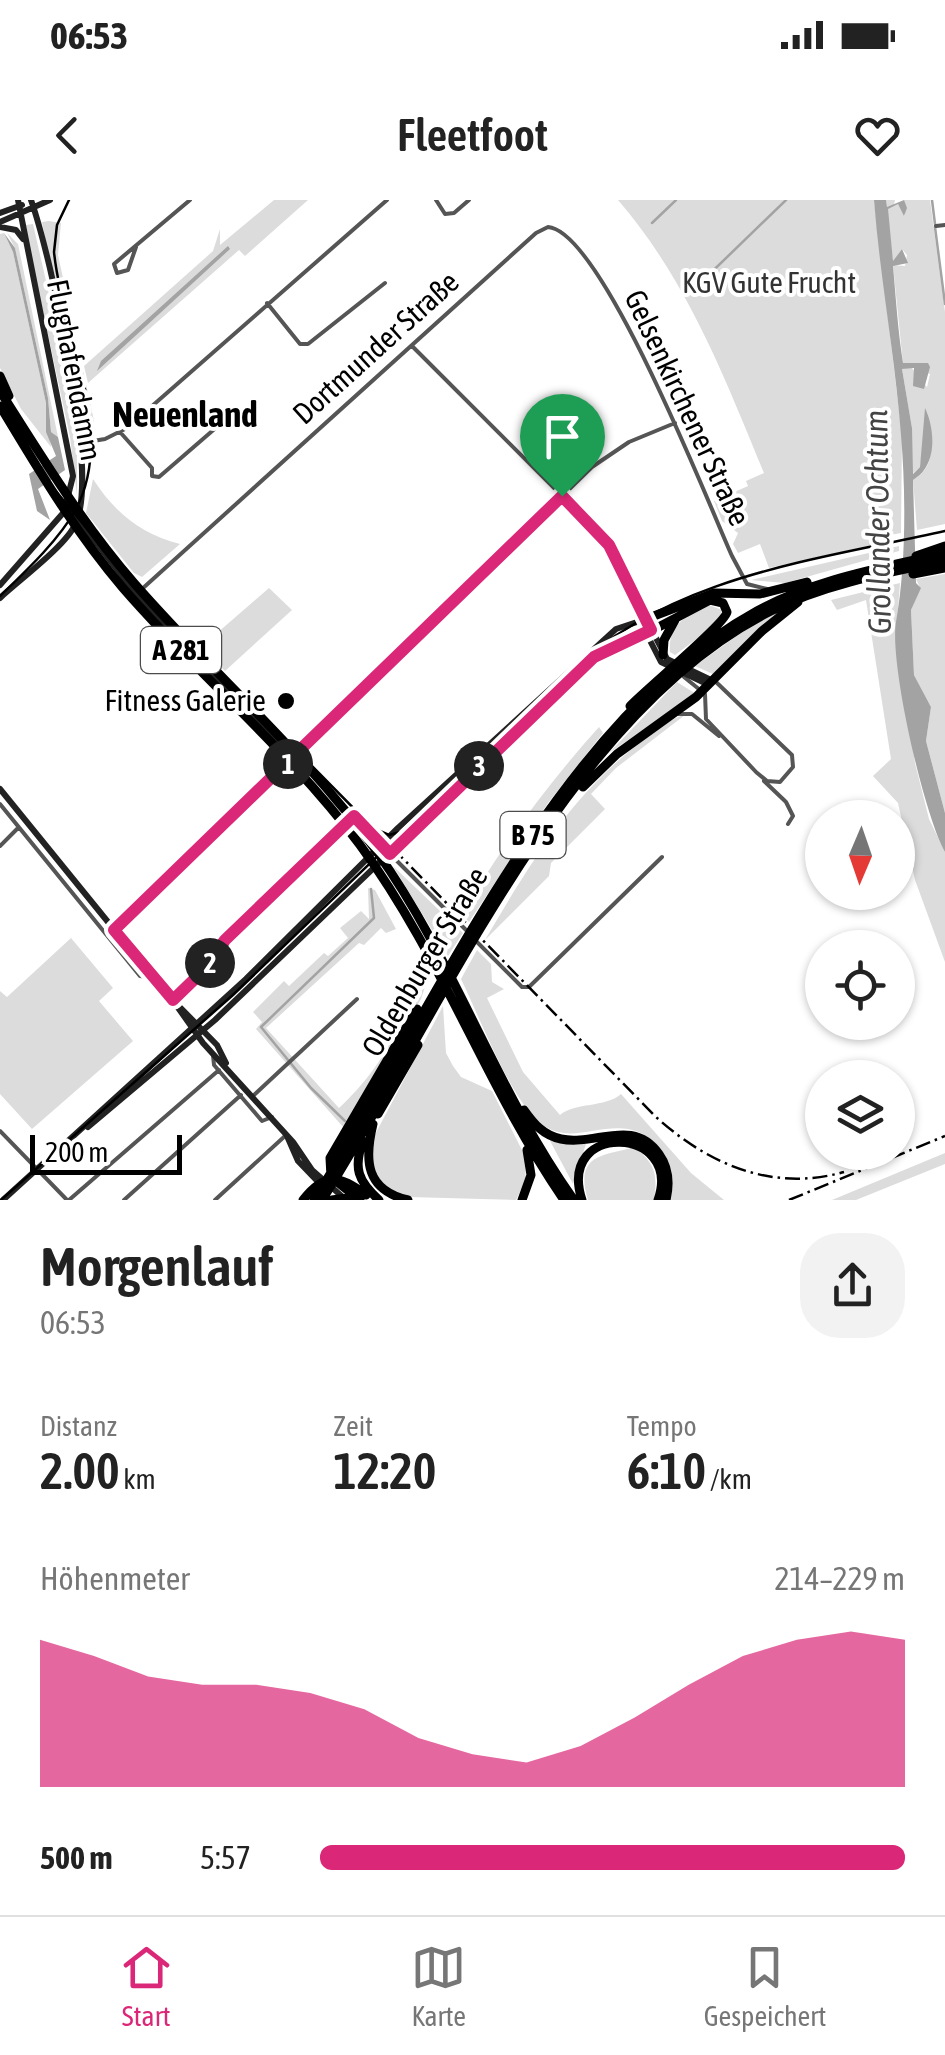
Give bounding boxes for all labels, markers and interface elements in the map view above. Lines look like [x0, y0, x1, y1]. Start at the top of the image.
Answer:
text: 06:53 [50, 14, 128, 57]
icon: back [40, 108, 95, 163]
icon: heart [850, 108, 905, 163]
text: Fleetfoot [397, 109, 548, 161]
street label: Dortmunder Straße [286, 264, 465, 430]
park label: KGV Gute Frucht [682, 265, 856, 299]
street label: Flughafendamm [41, 276, 109, 463]
street label: Gelsenkirchener Straße [618, 284, 757, 531]
district label: Neuenland [112, 394, 258, 434]
pin [520, 394, 605, 497]
icon: arrive [535, 409, 590, 464]
water label: Grollander Ochtum [857, 409, 898, 635]
road number: A 281 [141, 627, 221, 673]
place label: Fitness Galerie [104, 683, 266, 717]
marker: Fitness Galerie [275, 690, 297, 712]
pin: 1 [263, 739, 313, 789]
pin: 3 [454, 741, 504, 791]
text: 1 [281, 748, 295, 780]
text: 3 [472, 750, 486, 782]
north arrow [805, 800, 915, 910]
map controls [805, 800, 915, 1170]
road number: B 75 [500, 812, 566, 858]
street label: Oldenburger Straße [354, 861, 494, 1062]
button: locate [805, 930, 915, 1040]
pin: 2 [185, 938, 235, 988]
text: 2 [203, 947, 217, 979]
button: layers [805, 1060, 915, 1170]
scale bar [30, 1130, 182, 1174]
text: 200 m [45, 1136, 108, 1168]
button: share [800, 1233, 905, 1338]
text: Morgenlauf [40, 1235, 273, 1298]
text: 06:53 [40, 1304, 106, 1341]
text: Distanz [40, 1410, 117, 1442]
text: Zeit [333, 1410, 373, 1442]
text: Tempo [627, 1410, 697, 1442]
text: 2.00 [40, 1442, 119, 1500]
text: 12:20 [333, 1442, 436, 1500]
text: 6:10 [627, 1442, 706, 1500]
text: km [119, 1463, 156, 1495]
text: /km [706, 1463, 752, 1495]
text: Höhenmeter [40, 1560, 190, 1597]
text: 214–229 m [775, 1560, 905, 1597]
text: 500 m [40, 1839, 113, 1876]
text: 5:57 [200, 1839, 251, 1876]
tab: Start [119, 1940, 174, 2032]
tab: Karte [411, 1940, 466, 2032]
tab: Gespeichert [704, 1940, 826, 2032]

